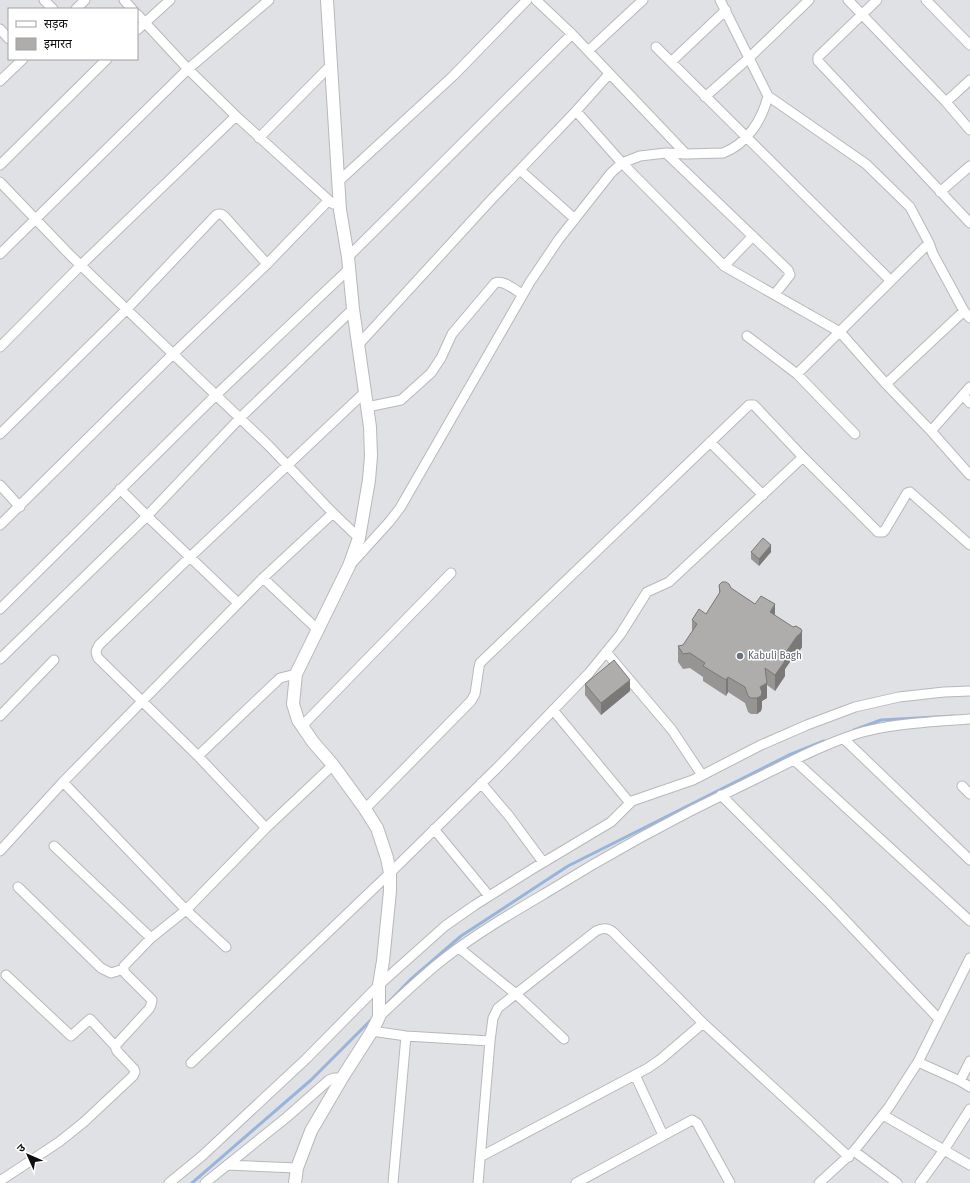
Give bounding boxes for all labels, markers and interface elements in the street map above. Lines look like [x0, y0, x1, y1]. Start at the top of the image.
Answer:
legend [8, 8, 138, 60]
text: सड़क [44, 17, 69, 31]
text: इमारत [44, 37, 73, 51]
place label: Kabuli Bagh [748, 650, 802, 662]
marker: Kabuli Bagh [735, 651, 745, 661]
north arrow [8, 1135, 48, 1175]
text: उ [14, 1141, 29, 1155]

